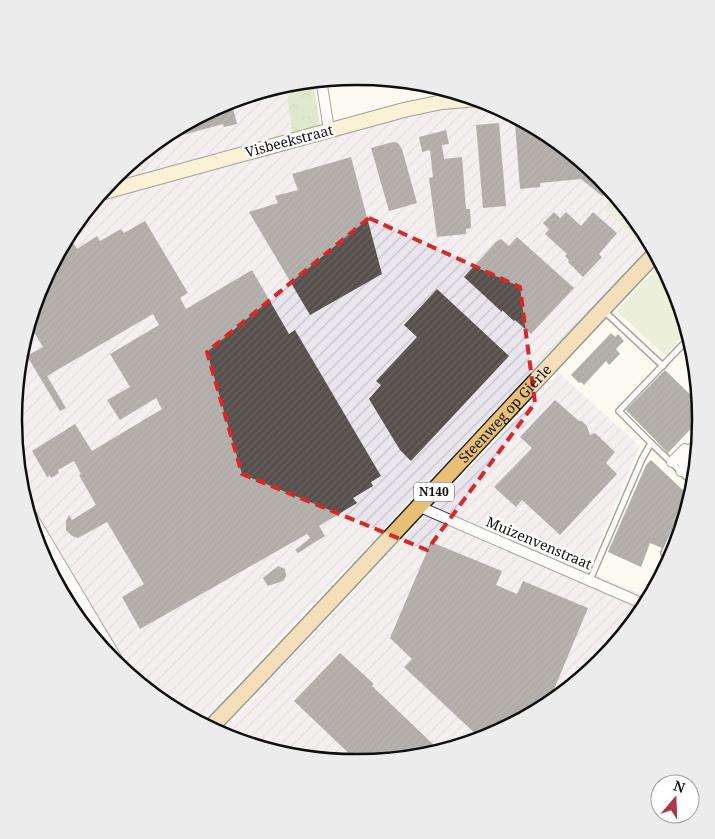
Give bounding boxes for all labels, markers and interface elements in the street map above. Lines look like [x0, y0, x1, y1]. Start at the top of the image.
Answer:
street label: Visbeekstraat [243, 120, 335, 161]
street label: Steenweg op Gierle [454, 360, 555, 467]
road number: N140 [414, 482, 454, 502]
street label: Muizenvenstraat [483, 512, 595, 573]
north arrow [650, 774, 700, 824]
text: N [671, 775, 688, 797]

